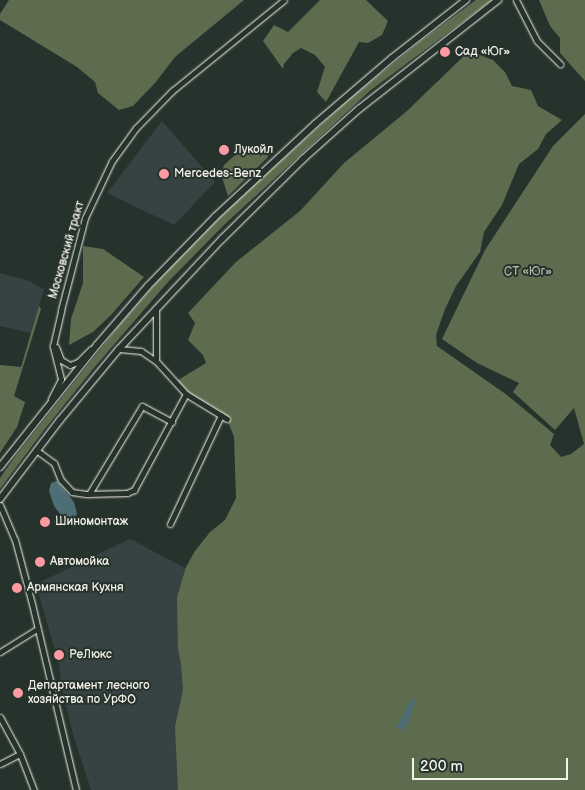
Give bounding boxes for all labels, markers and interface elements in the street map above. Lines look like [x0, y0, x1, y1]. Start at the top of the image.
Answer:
place label: Сад «Юг» [455, 45, 510, 59]
marker: Сад «Юг» [439, 46, 451, 58]
place label: Лукойл [234, 143, 273, 157]
marker: Лукойл [218, 144, 230, 156]
place label: Mercedes-Benz [174, 167, 261, 181]
marker: Mercedes-Benz [158, 168, 170, 180]
street label: Московский тракт [46, 199, 88, 301]
park label: СТ «Юг» [504, 265, 552, 279]
place label: Шиномонтаж [55, 515, 128, 529]
marker: Шиномонтаж [39, 516, 51, 528]
place label: Автомойка [50, 555, 109, 569]
marker: Автомойка [34, 556, 46, 568]
place label: Армянская Кухня [27, 581, 124, 595]
marker: Армянская Кухня [11, 582, 23, 594]
place label: РеЛюкс [69, 648, 112, 662]
marker: РеЛюкс [53, 649, 65, 661]
place label: Департамент лесного хозяйства по УрФО [28, 679, 149, 707]
marker: Департамент лесного хозяйства по УрФО [12, 687, 24, 699]
scale bar [415, 748, 571, 780]
text: 200 m [420, 757, 463, 776]

